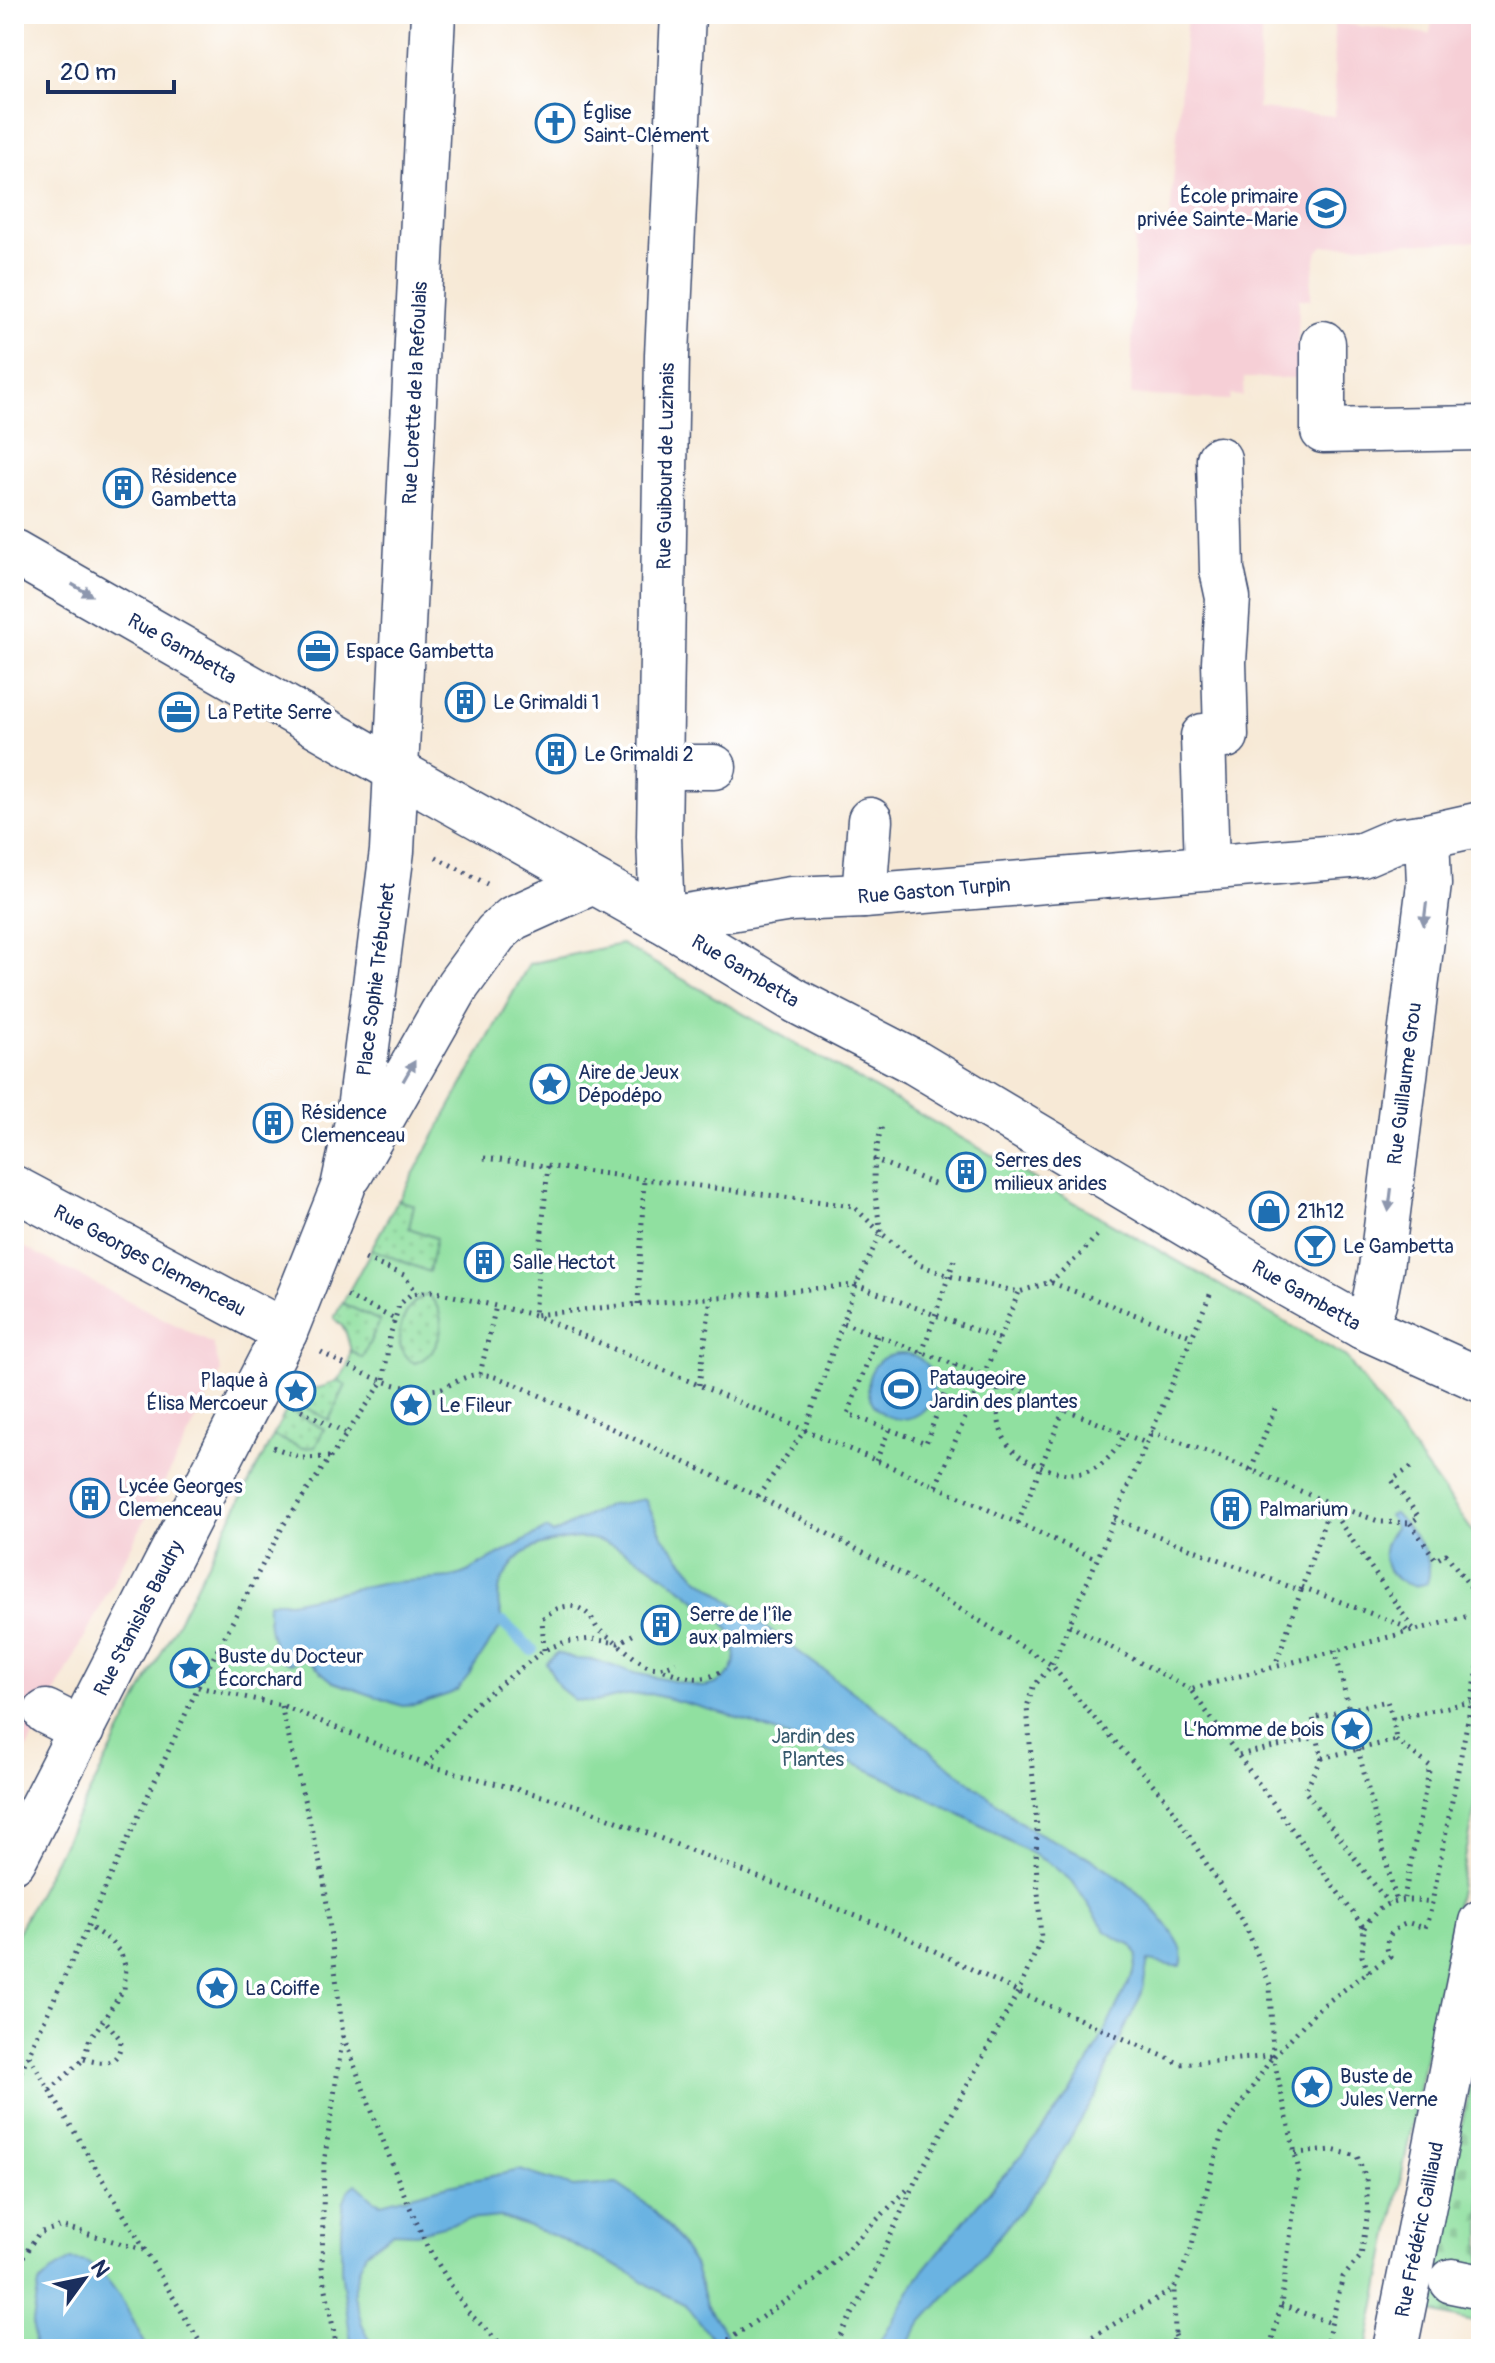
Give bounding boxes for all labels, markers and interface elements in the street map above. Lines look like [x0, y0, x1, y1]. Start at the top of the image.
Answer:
scale bar [48, 44, 174, 94]
text: 20 m [60, 58, 116, 87]
place label: Église Saint-Clément [583, 100, 710, 148]
church icon: Église Saint-Clément [534, 102, 576, 144]
place label: École primaire privée Sainte-Marie [1137, 184, 1298, 232]
school or university icon: École primaire privée Sainte-Marie [1305, 187, 1347, 229]
street label: Rue Lorette de la Refoulais [397, 281, 433, 505]
street label: Rue Guibourd de Luzinais [651, 362, 680, 570]
place label: Résidence Gambetta [151, 464, 237, 512]
building icon: Résidence Gambetta [102, 467, 144, 509]
one-way arrow [71, 583, 93, 597]
street label: Rue Gambetta [123, 608, 241, 690]
office icon: Espace Gambetta [297, 630, 339, 672]
place label: Espace Gambetta [346, 639, 494, 664]
building icon: Le Grimaldi 1 [444, 681, 486, 723]
place label: Le Grimaldi 1 [493, 690, 599, 715]
office icon: La Petite Serre [158, 691, 200, 733]
place label: La Petite Serre [207, 700, 332, 725]
building icon: Le Grimaldi 2 [535, 733, 577, 775]
place label: Le Grimaldi 2 [584, 742, 694, 767]
street label: Rue Gaston Turpin [857, 872, 1012, 909]
street label: Place Sophie Trébuchet [351, 880, 401, 1078]
one-way arrow [1419, 902, 1432, 927]
street label: Rue Gambetta [687, 929, 804, 1013]
street label: Rue Guillaume Grou [1382, 1001, 1427, 1166]
one-way arrow [402, 1060, 416, 1082]
place label: Aire de Jeux Dépodépo [578, 1060, 679, 1108]
place icon: Aire de Jeux Dépodépo [529, 1063, 571, 1105]
place label: Résidence Clemenceau [301, 1100, 405, 1148]
building icon: Résidence Clemenceau [252, 1102, 294, 1144]
place label: Serres des milieux arides [994, 1148, 1107, 1196]
building icon: Serres des milieux arides [945, 1151, 987, 1193]
one-way arrow [1383, 1188, 1396, 1213]
shop icon: 21h12 [1248, 1190, 1290, 1232]
street label: Rue Georges Clemenceau [49, 1199, 250, 1322]
place label: 21h12 [1297, 1199, 1344, 1224]
bar icon: Le Gambetta [1294, 1225, 1336, 1267]
place label: Le Gambetta [1343, 1234, 1454, 1259]
building icon: Salle Hectot [463, 1241, 505, 1283]
place label: Salle Hectot [512, 1250, 616, 1275]
street label: Rue Gambetta [1247, 1254, 1365, 1336]
place label: Pataugeoire Jardin des plantes [929, 1366, 1078, 1414]
place label: Plaque à Élisa Mercoeur [147, 1368, 268, 1416]
sports icon: Pataugeoire Jardin des plantes [880, 1368, 922, 1410]
place icon: Plaque à Élisa Mercoeur [275, 1370, 317, 1412]
place icon: Le Fileur [390, 1384, 432, 1426]
place label: Le Fileur [439, 1393, 512, 1418]
place label: Lycée Georges Clemenceau [118, 1474, 243, 1522]
building icon: Lycée Georges Clemenceau [69, 1477, 111, 1519]
building icon: Palmarium [1210, 1488, 1252, 1530]
place label: Palmarium [1259, 1497, 1348, 1522]
street label: Rue Stanislas Baudry [88, 1536, 189, 1700]
place label: Serre de l'île aux palmiers [689, 1602, 793, 1650]
building icon: Serre de l'île aux palmiers [640, 1604, 682, 1646]
place label: Buste du Docteur Écorchard [218, 1644, 363, 1692]
place icon: Buste du Docteur Écorchard [169, 1647, 211, 1689]
place icon: L’homme de bois [1331, 1708, 1373, 1750]
place label: L’homme de bois [1183, 1717, 1324, 1742]
park label: Jardin des Plantes [771, 1724, 855, 1772]
place icon: La Coiffe [196, 1967, 238, 2009]
place label: La Coiffe [245, 1976, 320, 2001]
place label: Buste de Jules Verne [1340, 2064, 1438, 2112]
place icon: Buste de Jules Verne [1291, 2066, 1333, 2108]
street label: Rue Frédéric Cailliaud [1390, 2140, 1449, 2319]
north arrow [44, 2239, 124, 2319]
text: N [84, 2255, 116, 2283]

